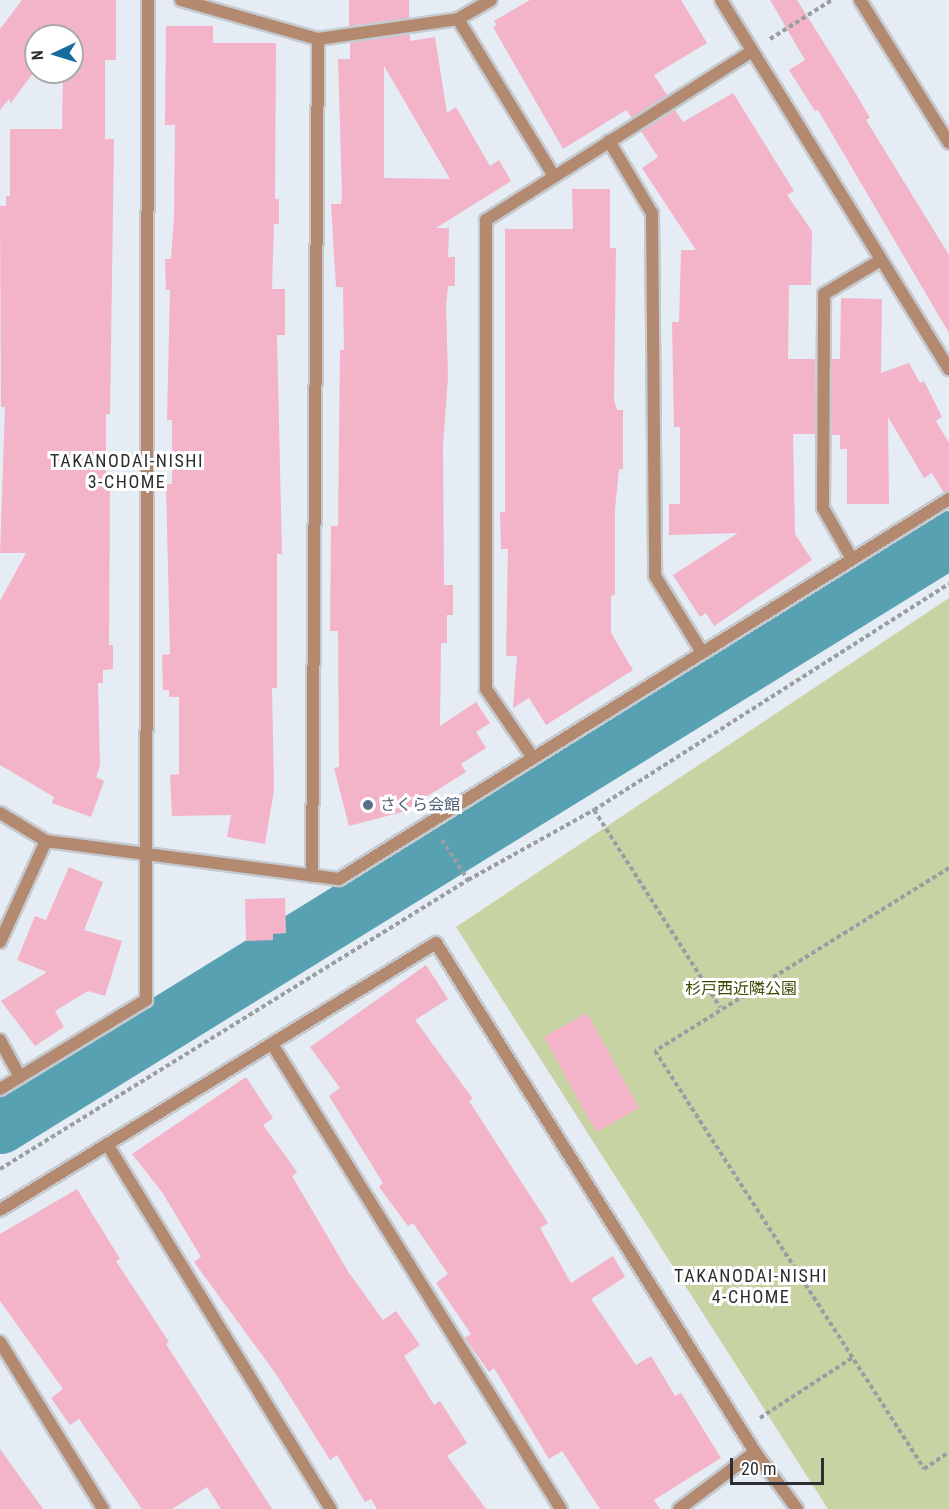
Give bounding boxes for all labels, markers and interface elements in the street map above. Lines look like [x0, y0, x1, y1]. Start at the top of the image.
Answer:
north arrow [24, 24, 84, 84]
text: N [28, 50, 47, 61]
district label: TAKANODAI-NISHI 3-CHOME [50, 451, 204, 494]
place label: さくら会館 [380, 795, 460, 815]
marker: さくら会館 [361, 798, 375, 812]
park label: 杉戸西近隣公園 [685, 979, 797, 999]
district label: TAKANODAI-NISHI 4-CHOME [674, 1266, 828, 1308]
scale bar [733, 1446, 828, 1484]
text: 20 m [741, 1458, 776, 1479]

